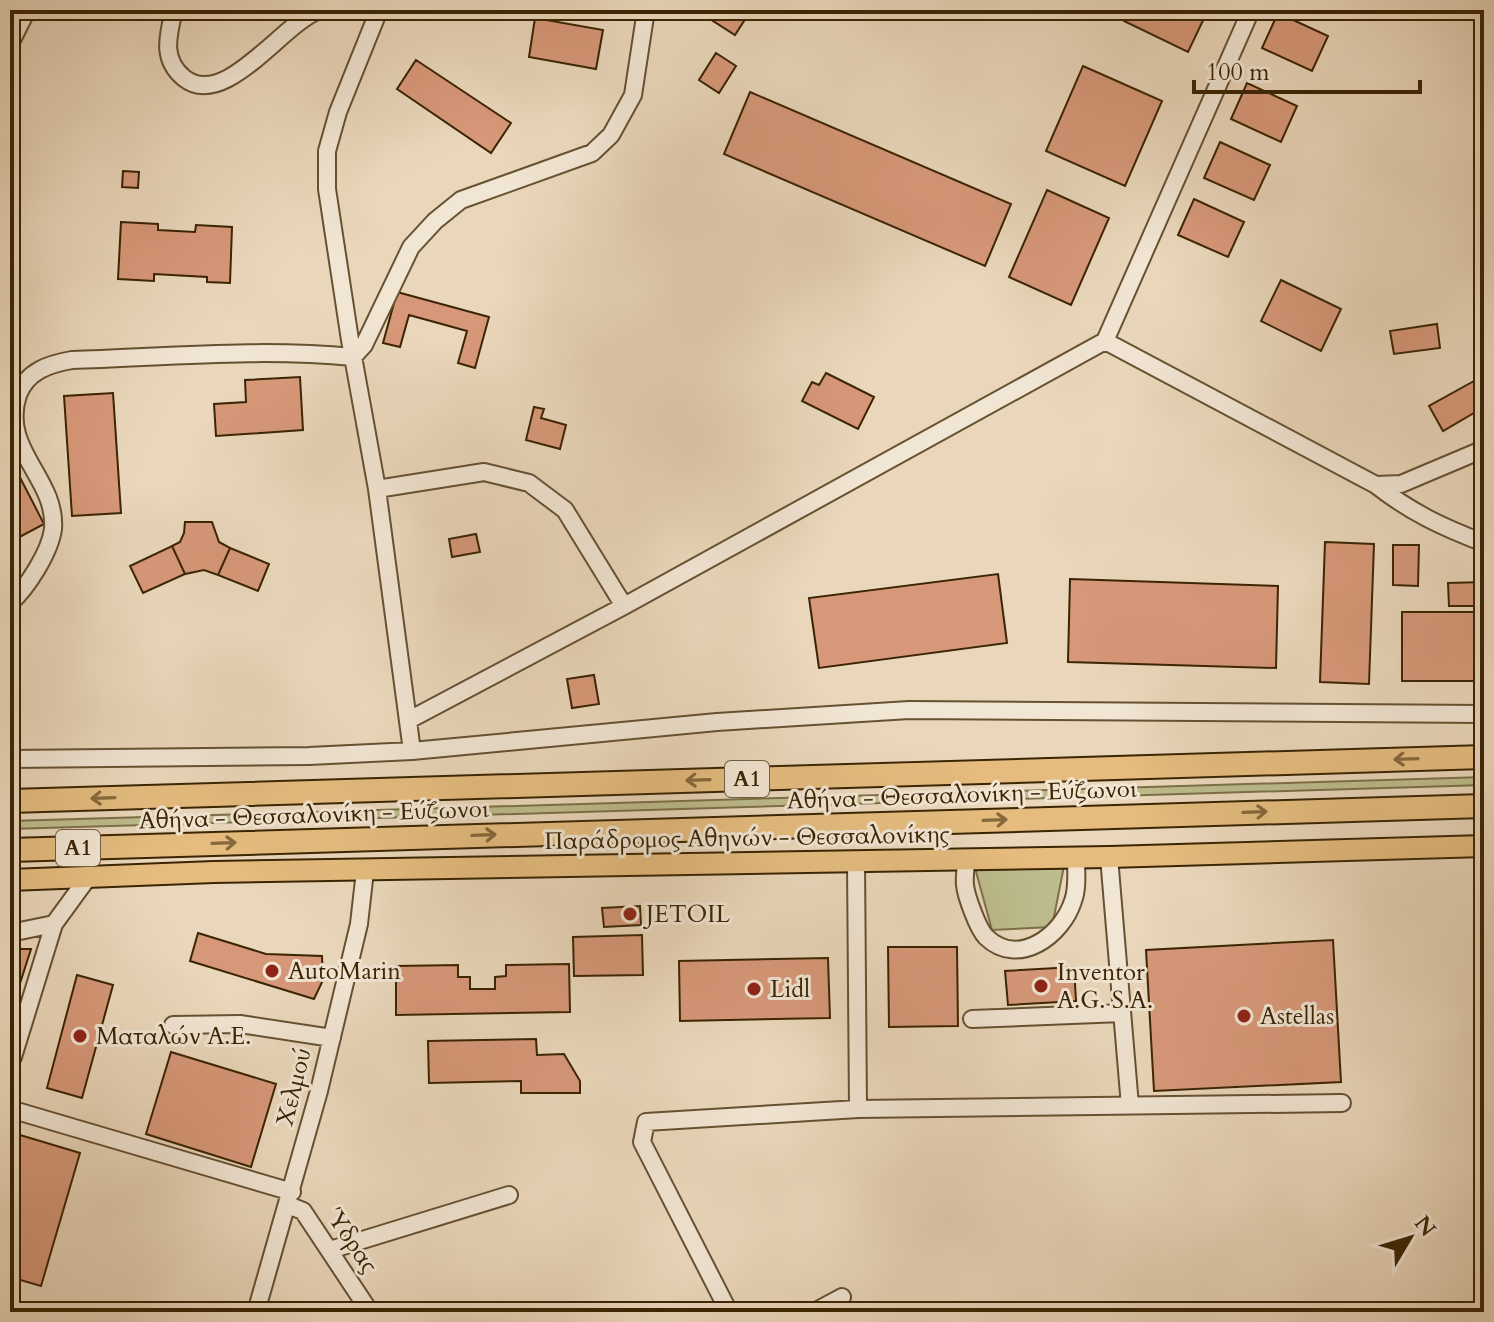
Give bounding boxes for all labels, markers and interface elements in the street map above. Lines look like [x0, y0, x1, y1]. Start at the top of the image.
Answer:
scale bar [1194, 44, 1420, 94]
text: 100 m [1206, 56, 1270, 89]
one-way arrow [1393, 751, 1420, 767]
road number: Α1 [725, 761, 769, 797]
street label: Αθήνα - Θεσσαλονίκη - Εύζωνοι [786, 772, 1138, 818]
one-way arrow [685, 773, 712, 788]
one-way arrow [90, 790, 117, 806]
street label: Αθήνα - Θεσσαλονίκη - Εύζωνοι [138, 792, 490, 838]
one-way arrow [1241, 805, 1268, 820]
one-way arrow [981, 813, 1008, 828]
street label: Παράδρομος Αθηνών - Θεσσαλονίκης [544, 818, 950, 858]
one-way arrow [470, 828, 497, 843]
road number: Α1 [56, 830, 100, 866]
one-way arrow [210, 836, 237, 851]
place label: JETOIL [643, 898, 730, 931]
marker: JETOIL [621, 905, 639, 923]
place label: AutoMarin [288, 955, 401, 988]
place label: Inventor A.G. S.A. [1057, 956, 1153, 1017]
marker: AutoMarin [263, 962, 281, 980]
place label: Lidl [770, 973, 810, 1006]
marker: Inventor A.G. S.A. [1032, 977, 1050, 995]
marker: Lidl [745, 980, 763, 998]
place label: Astellas [1260, 1000, 1334, 1033]
marker: Astellas [1235, 1007, 1253, 1025]
place label: Ματαλών Α.Ε. [96, 1020, 251, 1053]
marker: Ματαλών Α.Ε. [71, 1027, 89, 1045]
street label: Χελμού [268, 1044, 320, 1130]
north arrow [1370, 1198, 1450, 1278]
street label: Ύδρας [318, 1201, 386, 1280]
text: N [1407, 1210, 1443, 1243]

